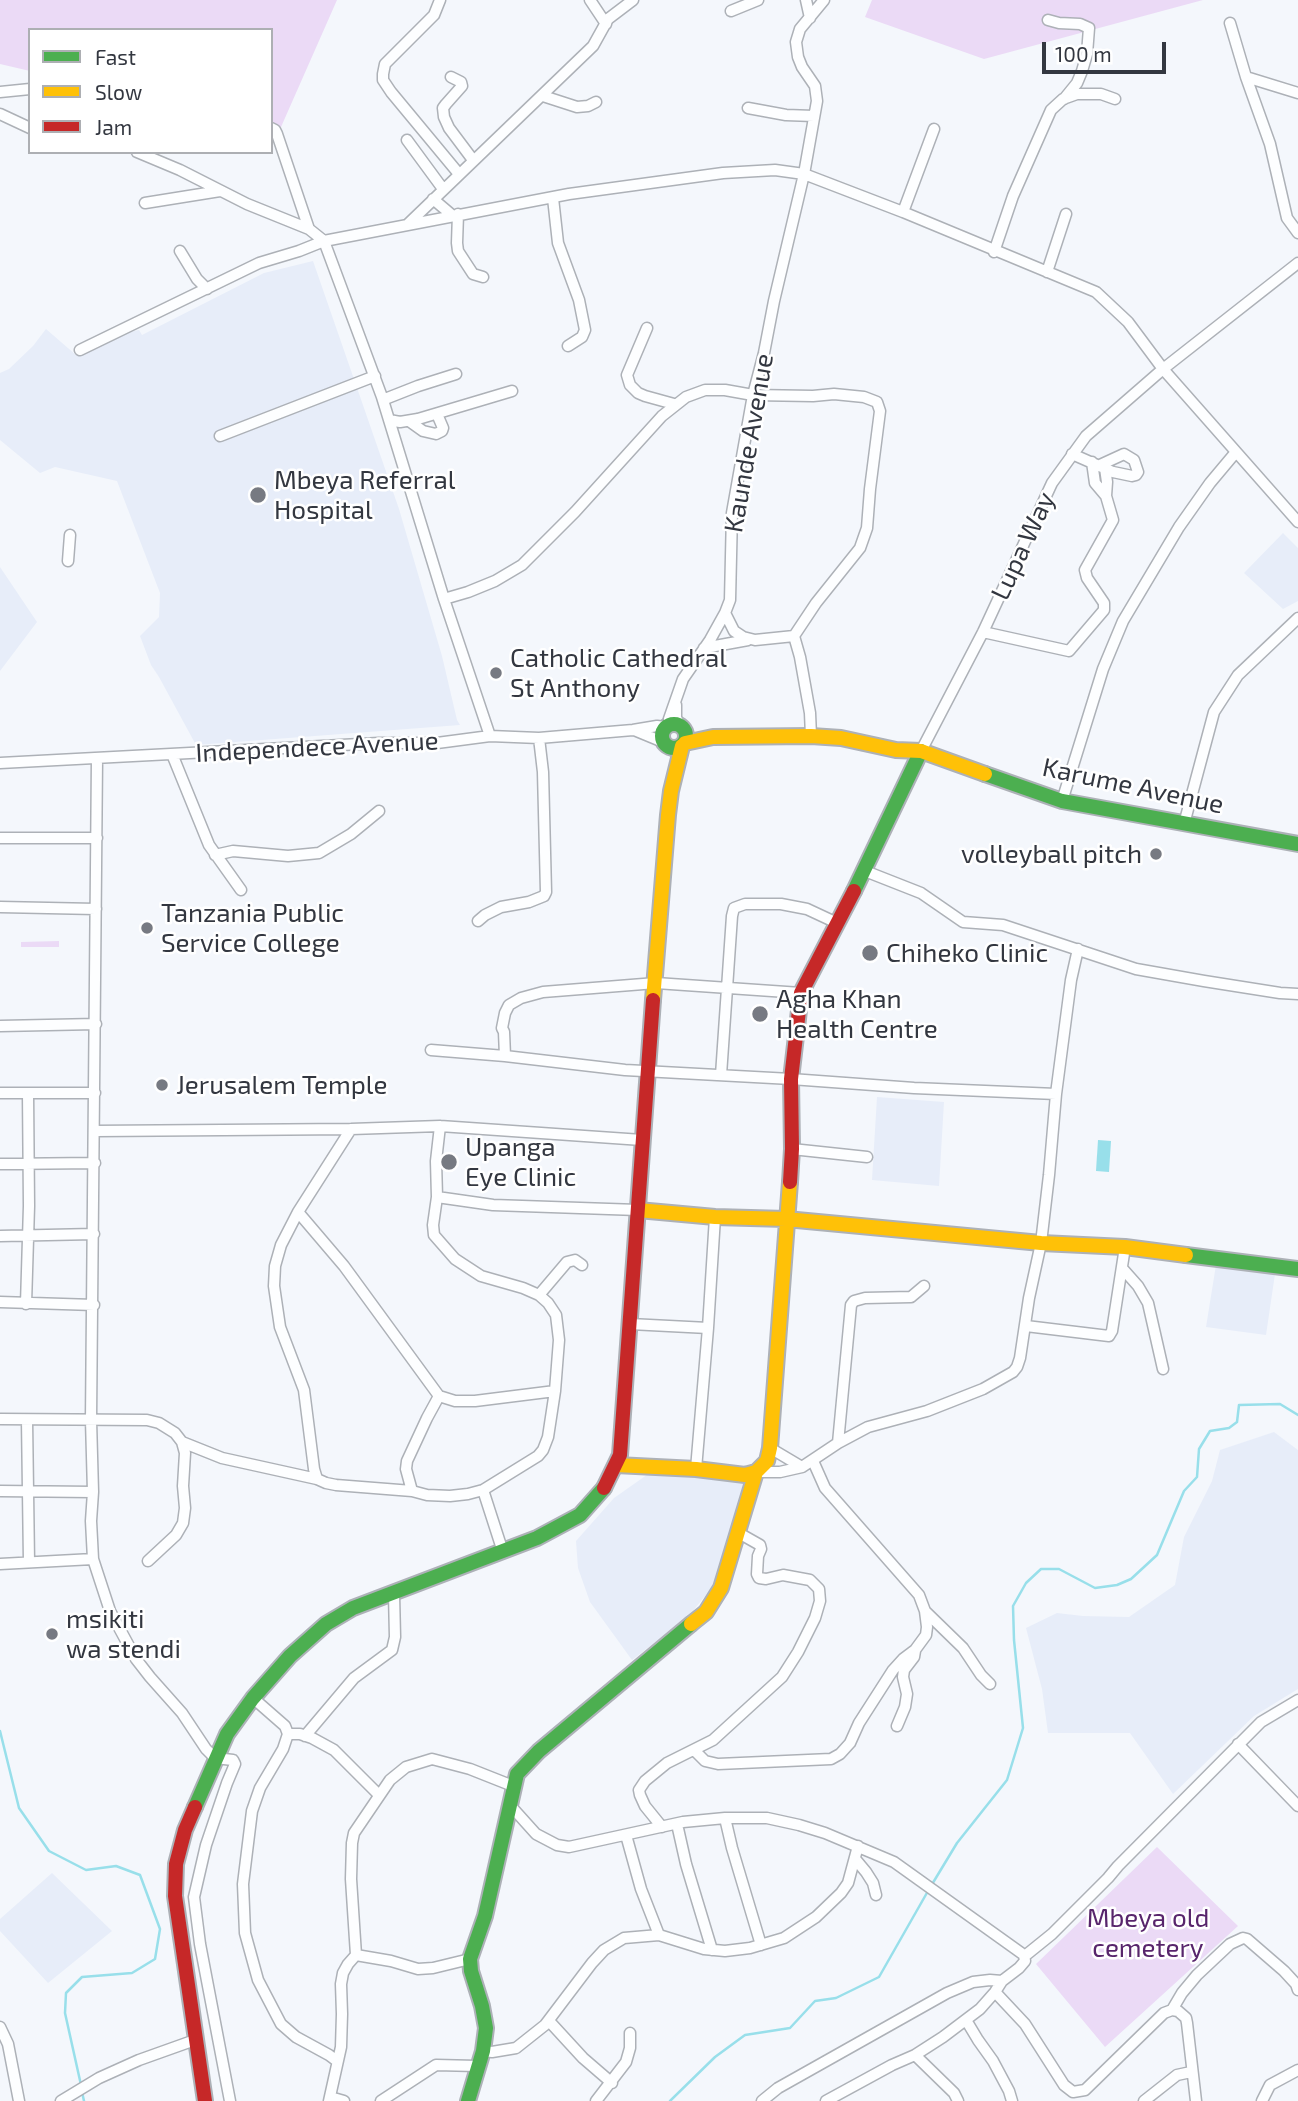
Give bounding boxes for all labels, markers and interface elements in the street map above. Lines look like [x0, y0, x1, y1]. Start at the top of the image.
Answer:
legend [28, 28, 273, 154]
scale bar [1046, 28, 1170, 72]
text: 100 m [1055, 41, 1112, 66]
text: Fast [95, 44, 136, 69]
text: Slow [95, 79, 142, 104]
text: Jam [95, 114, 132, 139]
street label: Kaunde Avenue [718, 351, 780, 535]
place label: Mbeya Referral Hospital [274, 464, 456, 526]
marker: Mbeya Referral Hospital [248, 485, 268, 505]
street label: Lupa Way [984, 487, 1062, 605]
place label: Catholic Cathedral St Anthony [510, 642, 727, 704]
marker: Catholic Cathedral St Anthony [488, 665, 504, 681]
street label: Independece Avenue [195, 725, 439, 769]
street label: Karume Avenue [1039, 752, 1227, 820]
place label: volleyball pitch [961, 838, 1142, 870]
marker: volleyball pitch [1148, 846, 1164, 862]
place label: Tanzania Public Service College [161, 897, 344, 958]
marker: Tanzania Public Service College [139, 920, 155, 936]
place label: Chiheko Clinic [886, 937, 1048, 969]
marker: Chiheko Clinic [860, 943, 880, 963]
place label: Agha Khan Health Centre [776, 983, 938, 1044]
marker: Agha Khan Health Centre [750, 1004, 770, 1024]
place label: Jerusalem Temple [176, 1069, 387, 1101]
marker: Jerusalem Temple [154, 1077, 170, 1093]
place label: Upanga Eye Clinic [465, 1131, 576, 1192]
marker: Upanga Eye Clinic [439, 1152, 459, 1172]
place label: msikiti wa stendi [66, 1603, 181, 1664]
marker: msikiti wa stendi [44, 1626, 60, 1642]
park label: Mbeya old cemetery [1087, 1902, 1209, 1964]

